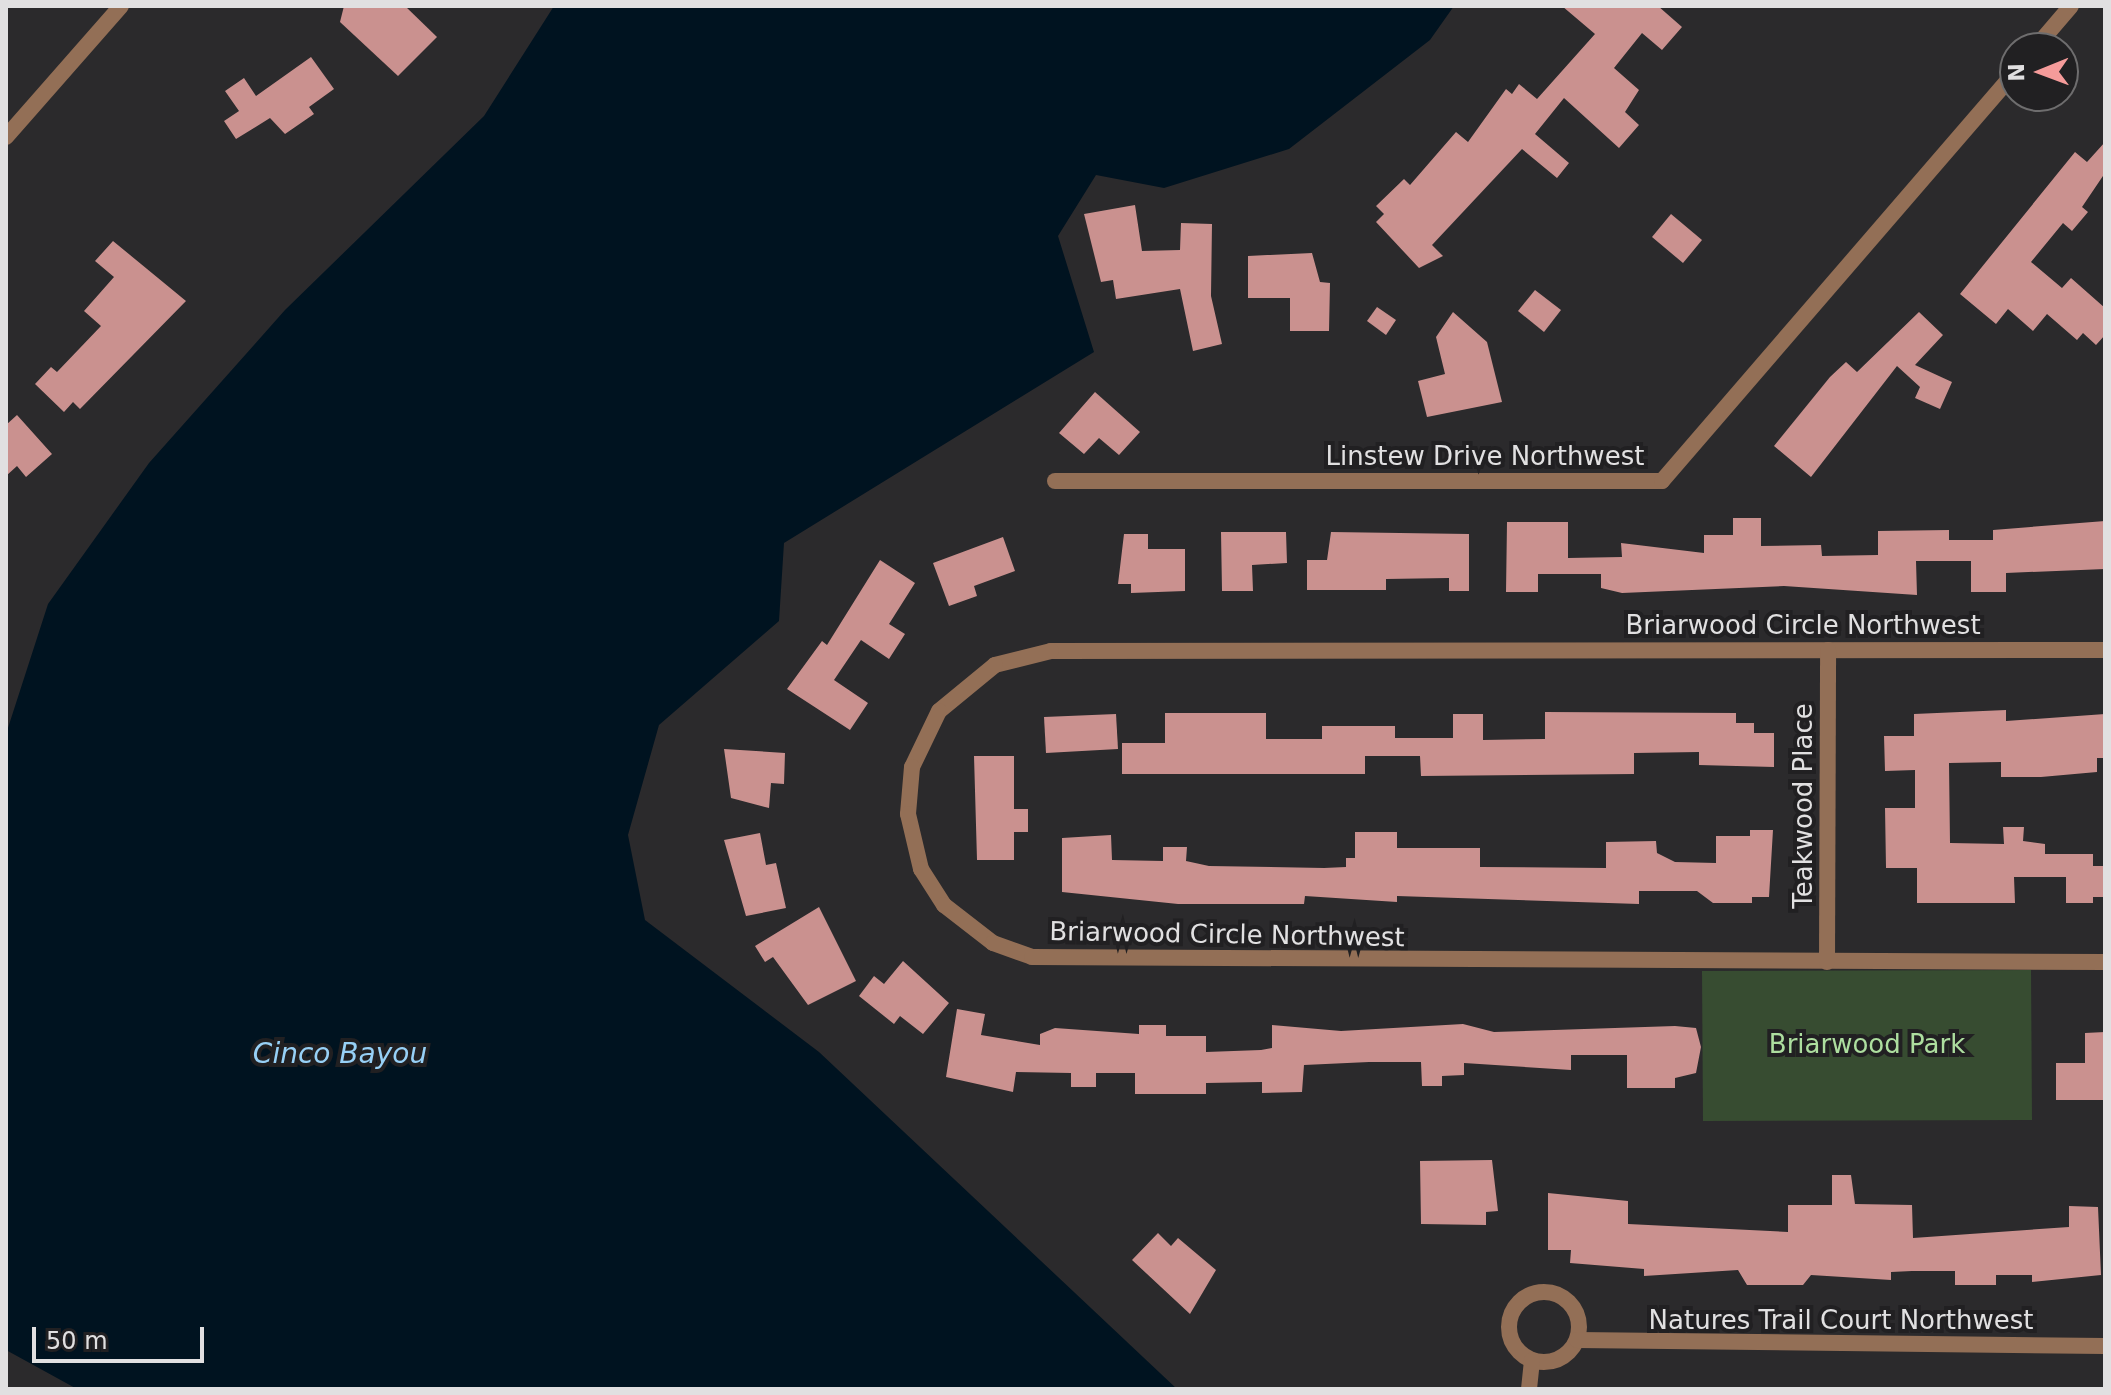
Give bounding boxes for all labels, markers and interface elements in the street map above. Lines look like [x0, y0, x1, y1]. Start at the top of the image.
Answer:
north arrow [1999, 32, 2079, 112]
text: N [2004, 63, 2029, 82]
street label: Linstew Drive Northwest [1326, 441, 1644, 473]
street label: Briarwood Circle Northwest [1625, 610, 1981, 642]
street label: Teakwood Place [1788, 703, 1820, 909]
street label: Briarwood Circle Northwest [1049, 916, 1405, 954]
park label: Briarwood Park [1769, 1029, 1965, 1061]
water label: Cinco Bayou [253, 1037, 427, 1071]
street label: Natures Trail Court Northwest [1649, 1305, 2033, 1337]
scale bar [36, 1311, 208, 1361]
text: 50 m [46, 1327, 108, 1355]

